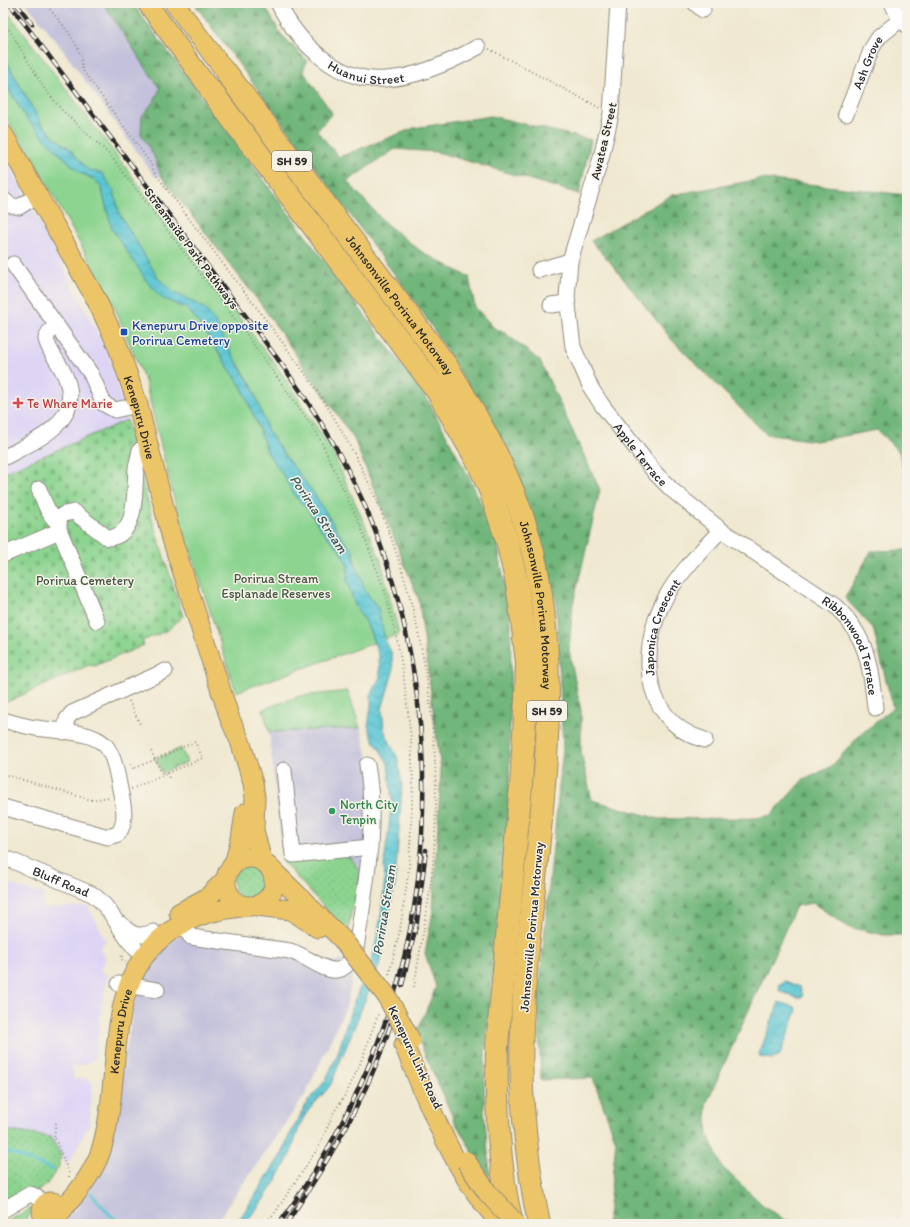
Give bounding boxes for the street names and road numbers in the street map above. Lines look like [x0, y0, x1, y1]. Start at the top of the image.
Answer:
street label: Ash Grove [850, 33, 886, 91]
street label: Huanui Street [325, 57, 406, 87]
street label: Awatea Street [587, 101, 620, 181]
road number: SH 59 [272, 151, 312, 171]
street label: Streamside Park Pathways [141, 185, 242, 312]
street label: Johnsonville Porirua Motorway [343, 232, 457, 377]
street label: Kenepuru Drive [120, 374, 158, 461]
street label: Apple Terrace [611, 420, 671, 489]
street label: Johnsonville Porirua Motorway [516, 519, 555, 690]
street label: Japonica Crescent [642, 576, 684, 677]
street label: Ribbonwood Terrace [819, 593, 881, 696]
road number: SH 59 [527, 701, 567, 721]
street label: Johnsonville Porirua Motorway [517, 841, 546, 1013]
street label: Bluff Road [30, 863, 92, 900]
street label: Kenepuru Drive [107, 987, 135, 1075]
street label: Kenepuru Link Road [385, 1003, 446, 1111]

